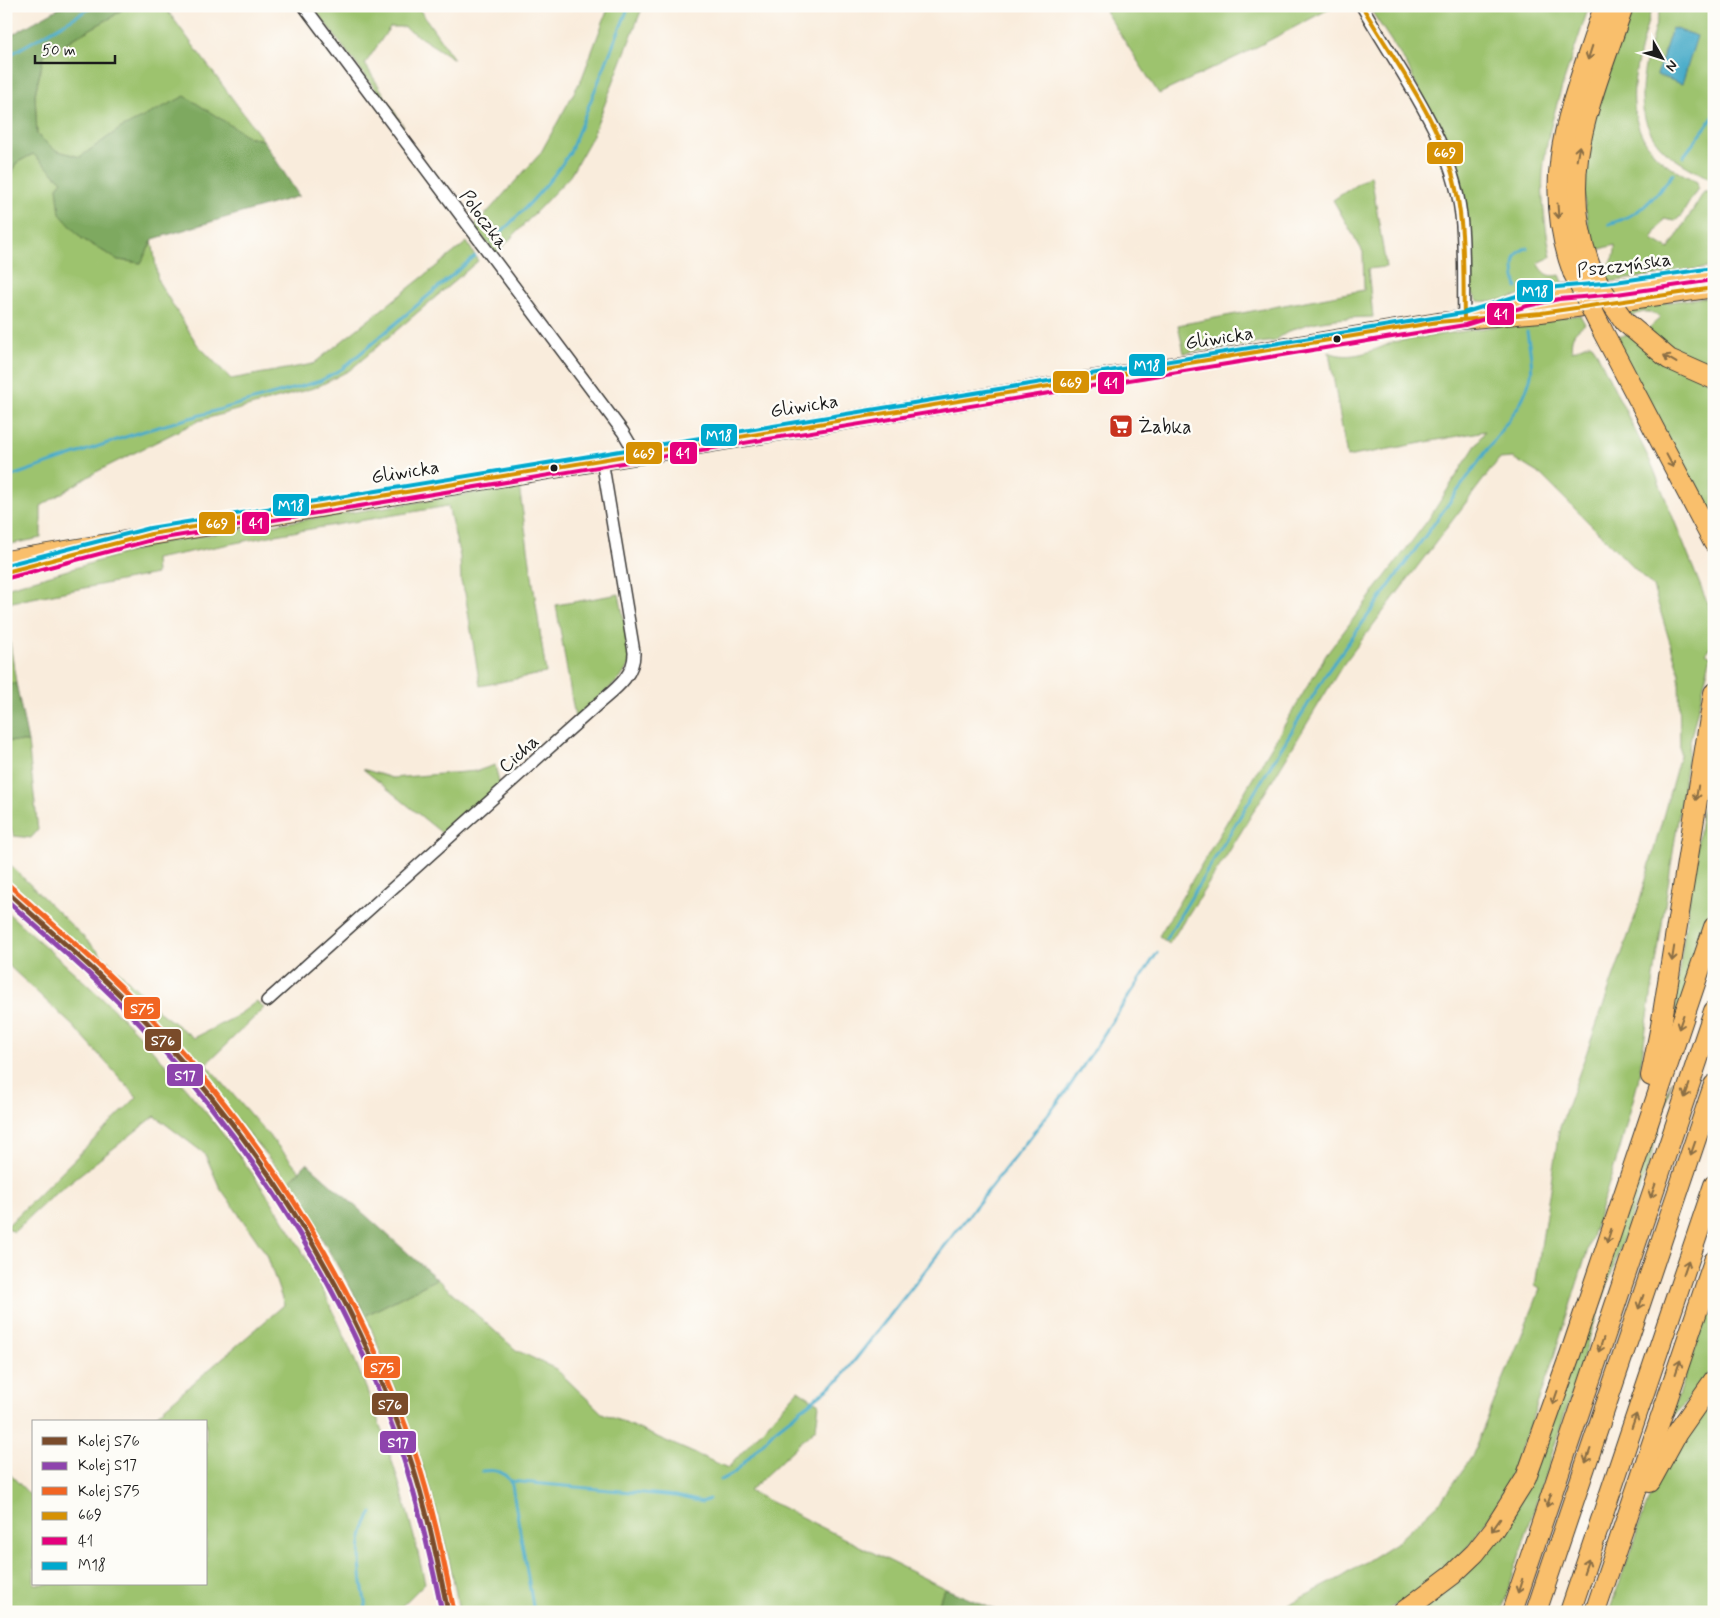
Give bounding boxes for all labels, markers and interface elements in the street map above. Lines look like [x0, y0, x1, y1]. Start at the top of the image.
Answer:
scale bar [35, 32, 115, 64]
north arrow [1638, 32, 1688, 82]
text: 50 m [42, 41, 76, 61]
one-way arrow [1584, 44, 1594, 60]
text: N [1661, 56, 1681, 75]
line badge: 669 [1426, 141, 1464, 165]
text: 669 [1434, 144, 1456, 162]
one-way arrow [1574, 145, 1584, 161]
street label: Poloczka [454, 185, 514, 255]
one-way arrow [1553, 202, 1562, 218]
street label: Pszczyńska [1576, 247, 1673, 284]
line badge: M18 [1516, 279, 1554, 303]
text: M18 [1522, 283, 1548, 301]
line badge: 41 [1486, 302, 1515, 326]
text: 41 [1494, 306, 1508, 324]
street label: Gliwicka [1183, 321, 1255, 356]
unlabelled marker [1332, 334, 1342, 344]
line badge: M18 [1128, 353, 1166, 377]
one-way arrow [1663, 353, 1677, 363]
text: M18 [1134, 357, 1160, 375]
line badge: 669 [1052, 370, 1090, 394]
line badge: 41 [1097, 371, 1125, 395]
text: 669 [1060, 374, 1082, 392]
text: 41 [1104, 375, 1118, 393]
street label: Gliwicka [768, 389, 840, 424]
supermarket icon: Żabka [1108, 413, 1134, 439]
place label: Żabka [1138, 415, 1191, 440]
line badge: M18 [700, 423, 738, 447]
text: M18 [706, 427, 732, 445]
line badge: 669 [625, 441, 663, 465]
line badge: 41 [669, 441, 698, 465]
text: 669 [633, 445, 655, 463]
text: 41 [676, 445, 690, 463]
one-way arrow [1666, 453, 1675, 468]
street label: Gliwicka [369, 455, 441, 490]
unlabelled marker [549, 463, 559, 473]
line badge: M18 [272, 493, 310, 517]
text: M18 [278, 497, 304, 515]
line badge: 669 [198, 511, 236, 535]
line badge: 41 [241, 511, 270, 535]
text: 669 [206, 515, 228, 533]
text: 41 [249, 515, 263, 533]
street label: Cicha [493, 729, 545, 779]
one-way arrow [1692, 785, 1702, 801]
one-way arrow [1667, 945, 1677, 961]
line badge: S75 [123, 996, 161, 1020]
text: S75 [130, 1000, 154, 1018]
one-way arrow [1676, 1014, 1685, 1030]
line badge: S76 [144, 1028, 182, 1052]
text: S76 [151, 1032, 175, 1050]
line badge: S17 [166, 1063, 204, 1087]
text: S17 [174, 1067, 196, 1085]
one-way arrow [1682, 1082, 1691, 1098]
one-way arrow [1687, 1140, 1697, 1156]
one-way arrow [1648, 1183, 1657, 1199]
one-way arrow [1604, 1228, 1613, 1243]
one-way arrow [1682, 1259, 1691, 1275]
one-way arrow [1635, 1294, 1645, 1310]
one-way arrow [1596, 1337, 1605, 1353]
line badge: S75 [363, 1355, 401, 1379]
text: S75 [370, 1359, 394, 1377]
one-way arrow [1674, 1360, 1683, 1376]
one-way arrow [1550, 1390, 1559, 1405]
line badge: S76 [371, 1392, 409, 1416]
text: S76 [378, 1396, 402, 1414]
one-way arrow [1630, 1413, 1640, 1429]
legend [32, 1420, 208, 1586]
line badge: S17 [379, 1430, 417, 1454]
text: Kolej S76 [78, 1432, 140, 1452]
text: S17 [387, 1434, 409, 1452]
one-way arrow [1583, 1448, 1593, 1464]
text: Kolej S17 [78, 1456, 137, 1476]
text: Kolej S75 [78, 1482, 140, 1502]
one-way arrow [1544, 1491, 1553, 1507]
text: 669 [78, 1506, 102, 1526]
one-way arrow [1491, 1518, 1501, 1532]
text: 41 [78, 1532, 93, 1552]
text: M18 [78, 1556, 106, 1576]
one-way arrow [1581, 1558, 1591, 1574]
one-way arrow [1515, 1578, 1524, 1594]

